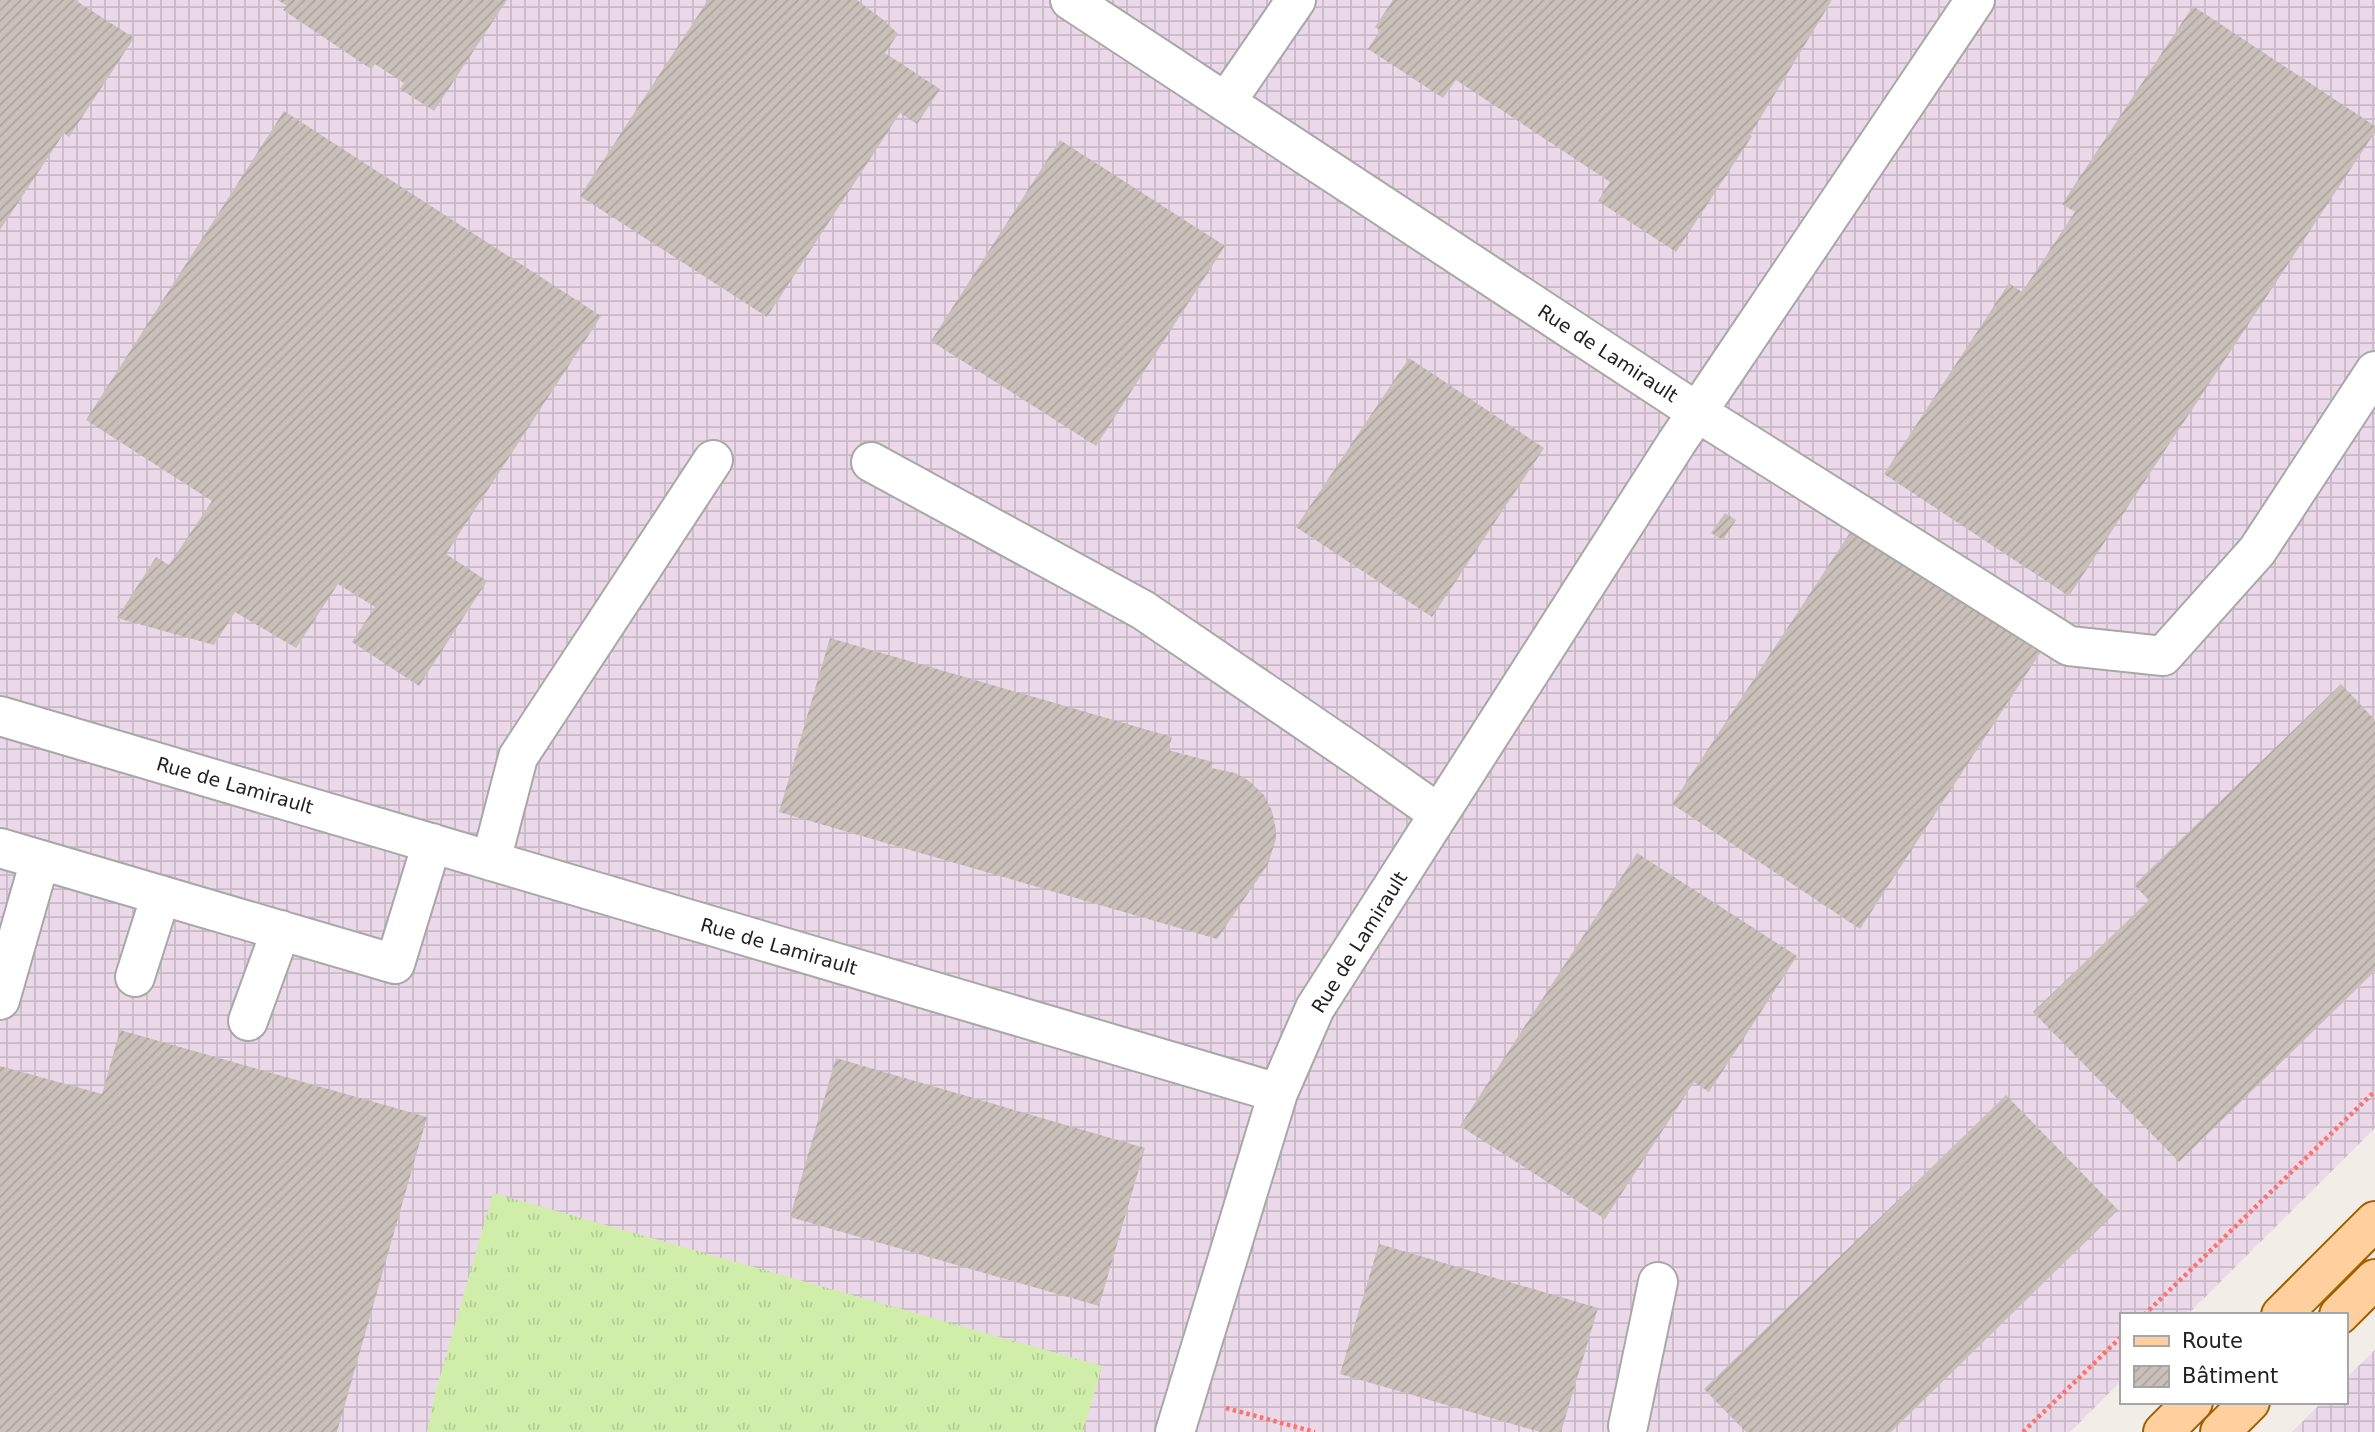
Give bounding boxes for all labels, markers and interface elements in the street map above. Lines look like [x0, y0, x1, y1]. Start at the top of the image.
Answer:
street label: Rue de Lamirault [1534, 300, 1682, 406]
street label: Rue de Lamirault [154, 752, 316, 818]
street label: Rue de Lamirault [1307, 867, 1411, 1017]
street label: Rue de Lamirault [698, 913, 860, 979]
legend [2120, 1313, 2347, 1404]
text: Route [2182, 1329, 2243, 1353]
text: Bâtiment [2182, 1364, 2278, 1388]

